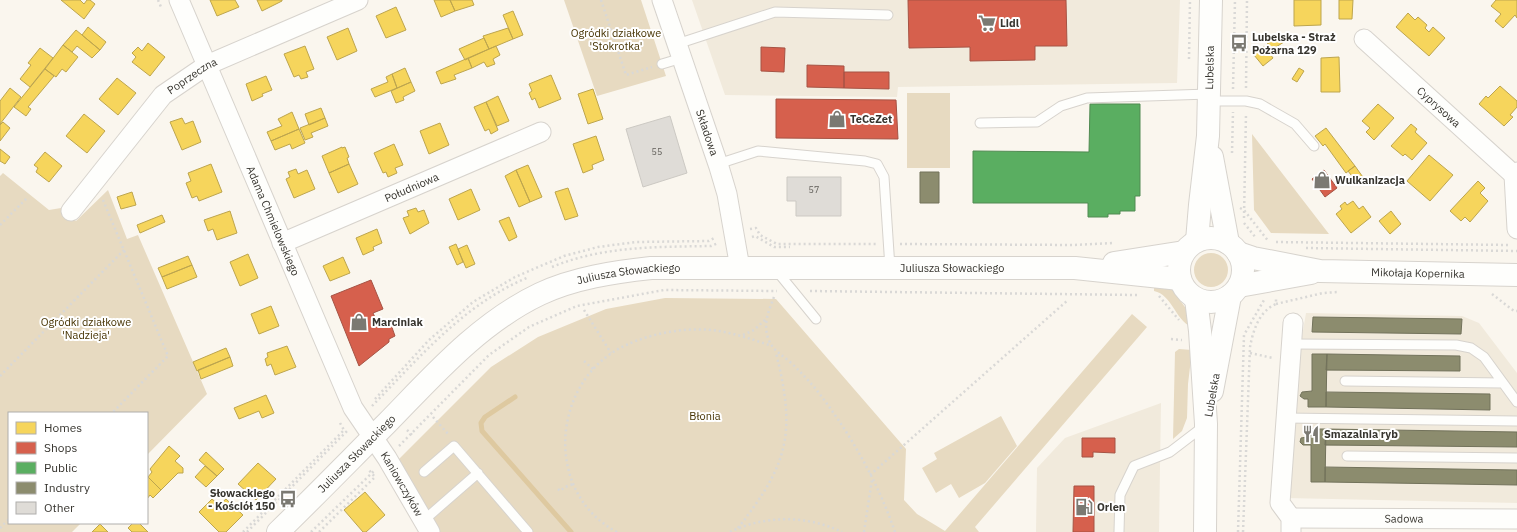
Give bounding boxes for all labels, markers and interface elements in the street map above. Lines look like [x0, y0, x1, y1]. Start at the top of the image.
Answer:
supermarket icon: Lidl [977, 13, 997, 33]
place label: Lidl [1000, 16, 1020, 30]
park label: Ogródki działkowe 'Stokrotka' [571, 26, 661, 53]
place label: Lubelska - Straż Pożarna 129 [1252, 30, 1336, 57]
bus stop icon: Lubelska - Straż Pożarna 129 [1229, 33, 1249, 53]
street label: Lubelska [1202, 45, 1217, 90]
street label: Poprzeczna [164, 55, 219, 97]
street label: Cyprysowa [1414, 84, 1464, 130]
street label: Składowa [693, 108, 722, 158]
shop icon: TeCeZet [827, 109, 847, 129]
place label: TeCeZet [850, 112, 892, 126]
house number: 55 [652, 146, 662, 157]
street label: Adama Chmielowskiego [243, 164, 303, 278]
street label: Południowa [382, 170, 441, 205]
shop icon: Wulkanizacja [1312, 170, 1332, 190]
place label: Wulkanizacja [1335, 173, 1405, 187]
house number: 57 [809, 184, 819, 195]
street label: Juliusza Słowackiego [575, 261, 680, 287]
street label: Juliusza Słowackiego [900, 261, 1004, 275]
street label: Mikołaja Kopernika [1371, 265, 1465, 281]
shop icon: Marciniak [349, 312, 369, 332]
park label: Ogródki działkowe 'Nadzieja' [41, 315, 131, 342]
place label: Marciniak [372, 315, 423, 329]
street label: Lubelska [1201, 372, 1223, 418]
park label: Błonia [689, 409, 721, 423]
legend [8, 412, 148, 524]
street label: Juliusza Słowackiego [315, 412, 398, 496]
text: Homes [44, 420, 82, 435]
restaurant icon: Smazalnia ryb [1301, 424, 1321, 444]
place label: Smazalnia ryb [1324, 427, 1398, 441]
text: Shops [44, 440, 77, 455]
street label: Kaniowczyków [378, 449, 427, 519]
text: Public [44, 460, 77, 475]
text: Industry [44, 480, 90, 495]
place label: Słowackiego - Kościół 150 [208, 486, 275, 513]
bus stop icon: Słowackiego - Kościół 150 [278, 489, 298, 509]
fuel station icon: Orlen [1074, 497, 1094, 517]
text: Other [44, 500, 75, 515]
place label: Orlen [1097, 500, 1125, 514]
street label: Sadowa [1384, 511, 1424, 526]

